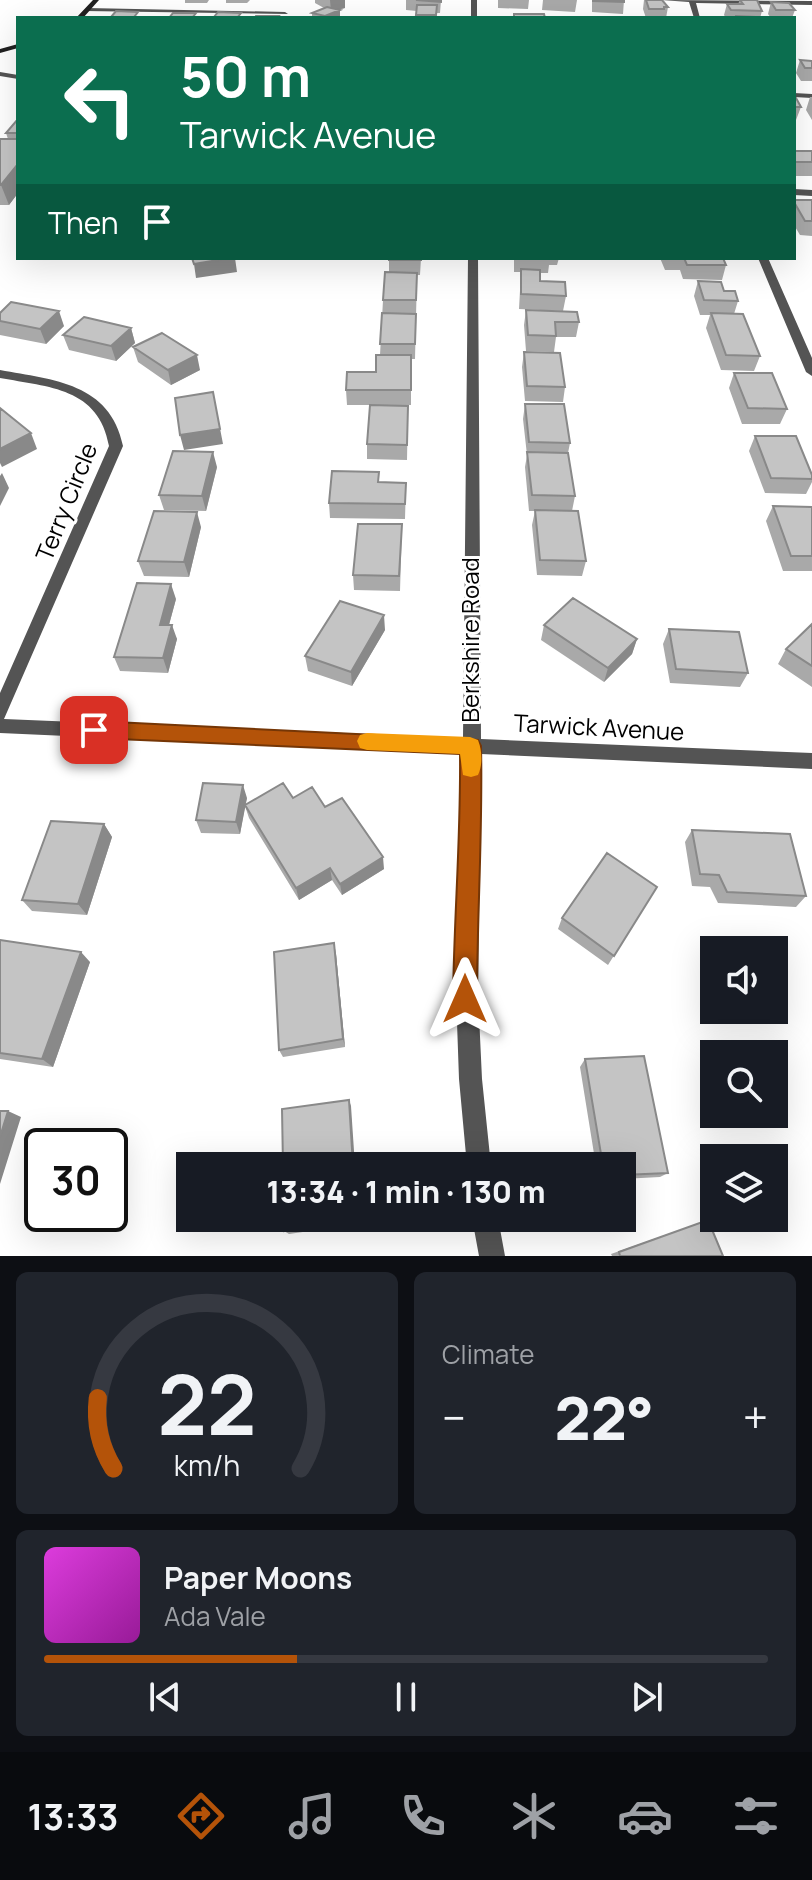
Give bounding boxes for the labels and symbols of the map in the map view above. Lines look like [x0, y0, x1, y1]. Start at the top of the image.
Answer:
street label: Terry Circle [27, 437, 104, 565]
street label: Berkshire Road [453, 557, 486, 723]
pin [60, 696, 128, 764]
street label: Tarwick Avenue [513, 706, 685, 747]
position arrow [423, 957, 507, 1041]
speed limit sign: 30 [24, 1128, 128, 1232]

